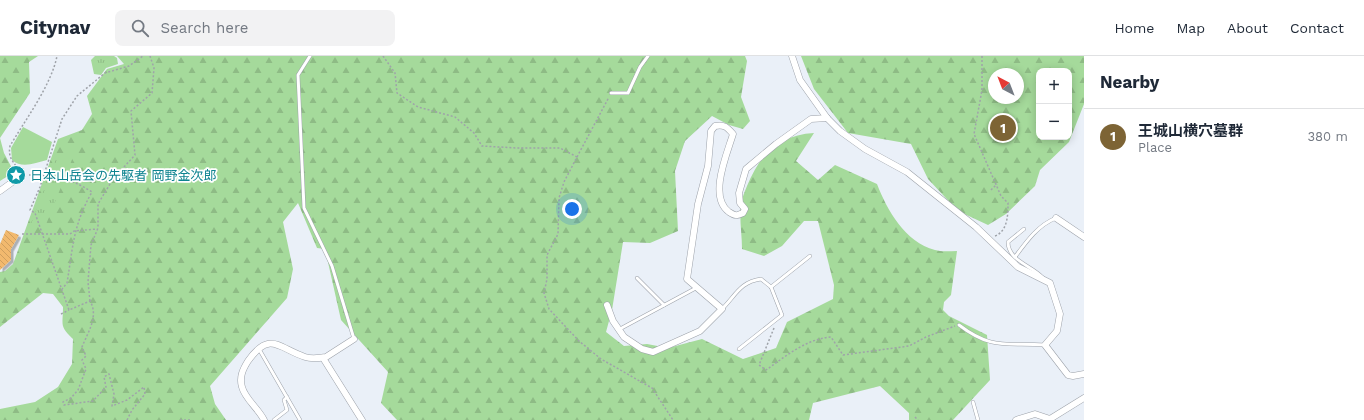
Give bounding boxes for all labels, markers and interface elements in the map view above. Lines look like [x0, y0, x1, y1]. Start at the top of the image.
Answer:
search box [115, 10, 395, 46]
text: Citynav [20, 16, 91, 39]
icon: search [129, 17, 151, 39]
text: Search here [161, 19, 248, 37]
text: Home [1114, 20, 1154, 36]
text: Map [1176, 20, 1205, 36]
text: About [1227, 20, 1268, 36]
text: Contact [1290, 20, 1344, 36]
north arrow [988, 68, 1024, 104]
map controls [1036, 68, 1072, 140]
button: + [1036, 68, 1072, 104]
text: Nearby [1100, 72, 1159, 92]
button: − [1036, 104, 1072, 140]
pin: 1 [990, 113, 1016, 143]
text: 王城山横穴墓群 [1138, 122, 1243, 140]
text: 1 [1110, 129, 1116, 144]
text: 380 m [1308, 129, 1348, 144]
text: Place [1138, 140, 1172, 155]
place icon: 日本山岳会の先駆者 岡野金次郎 [5, 164, 27, 186]
place label: 日本山岳会の先駆者 岡野金次郎 [30, 168, 216, 183]
your location [562, 199, 582, 219]

